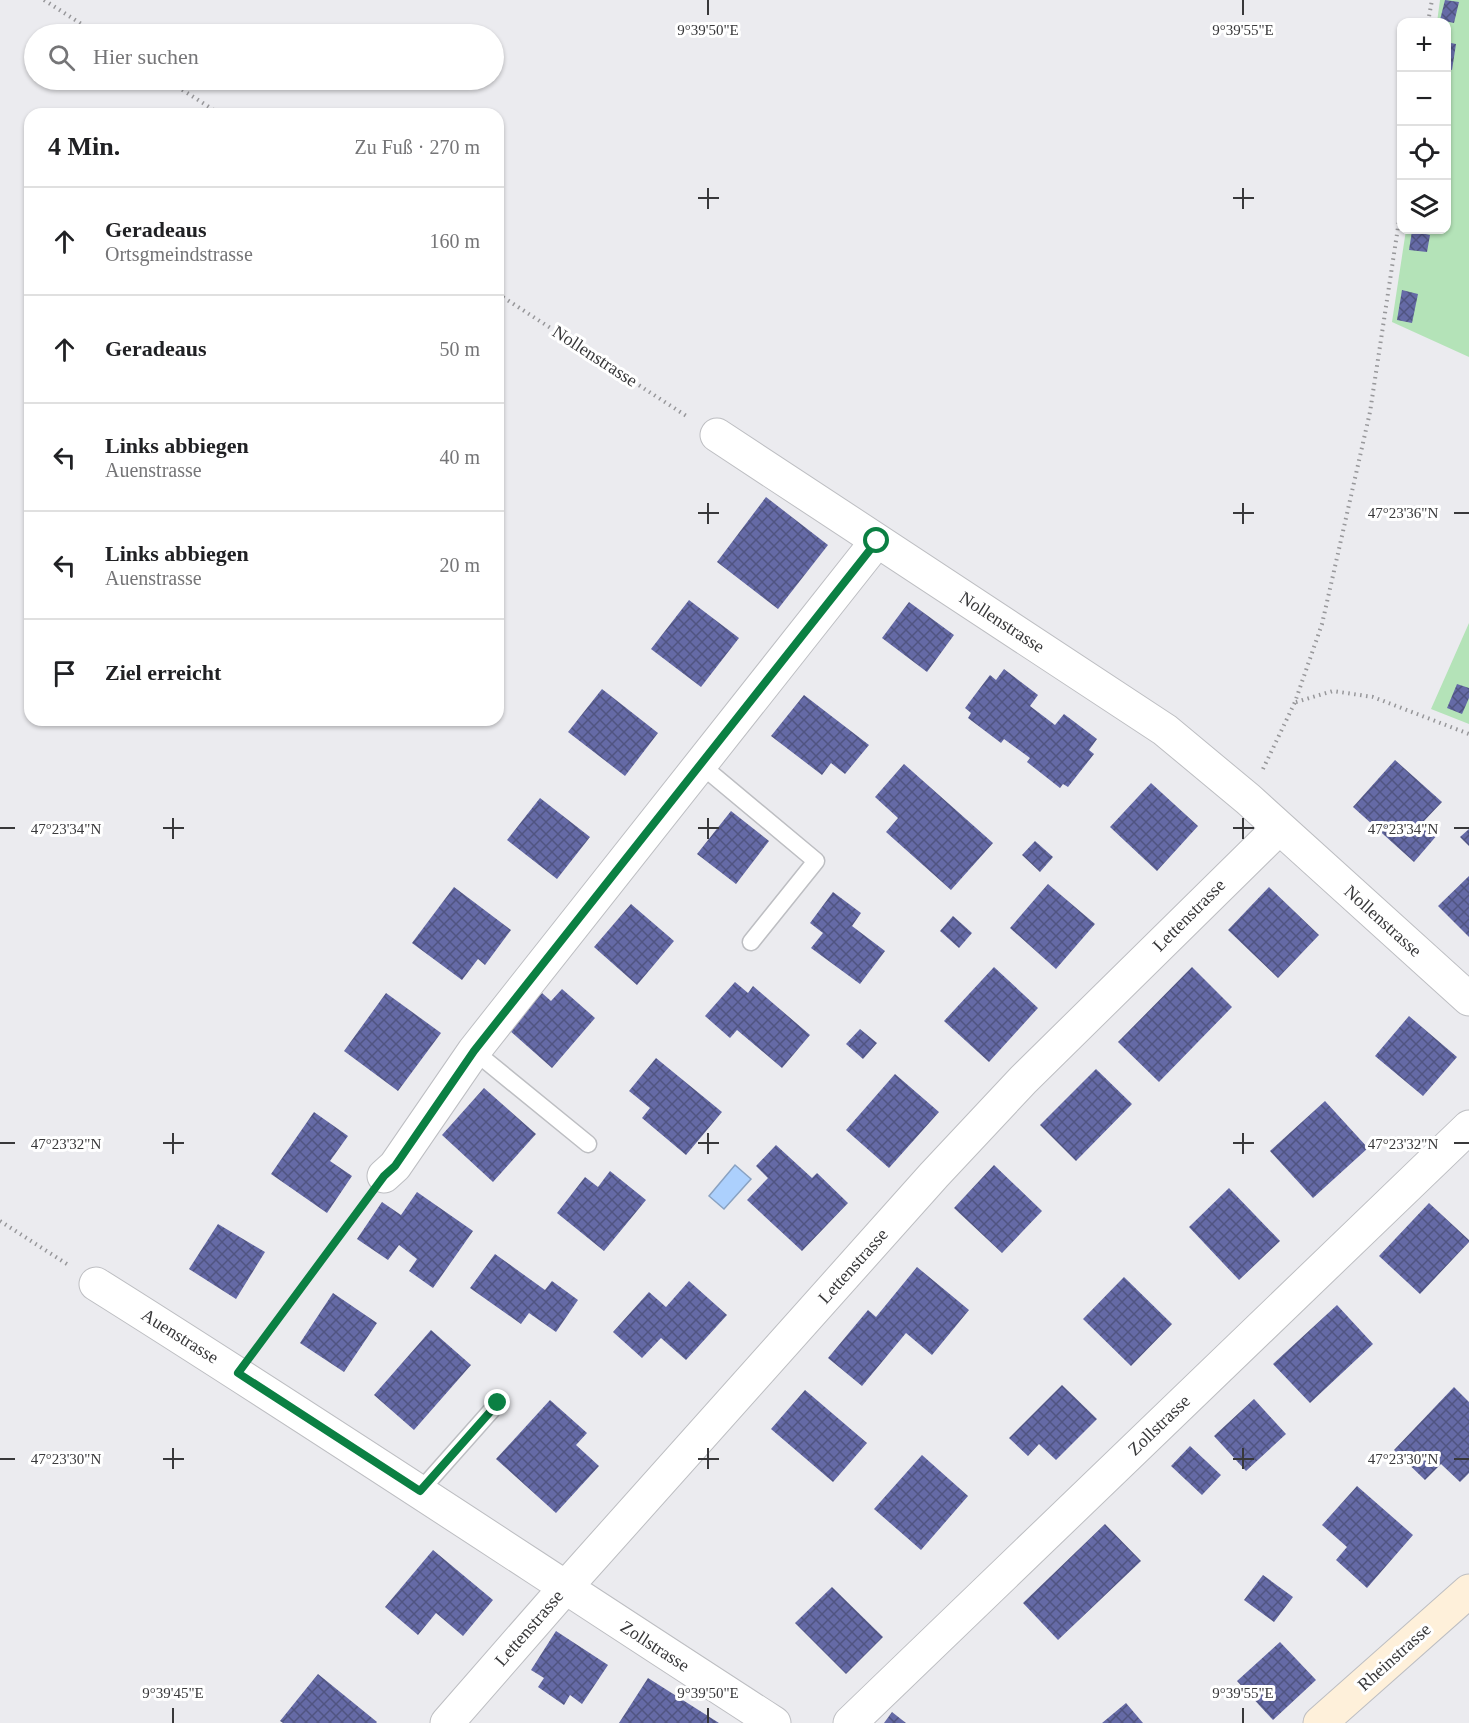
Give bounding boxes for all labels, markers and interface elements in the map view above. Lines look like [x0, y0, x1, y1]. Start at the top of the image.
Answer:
map controls [1397, 18, 1451, 234]
button: + [1397, 18, 1451, 72]
text: 9°39'50"E [677, 22, 739, 38]
text: 9°39'55"E [1212, 22, 1274, 38]
search box [24, 24, 504, 90]
icon: search [45, 41, 78, 74]
text: Hier suchen [93, 44, 199, 69]
button: − [1397, 72, 1451, 126]
button: locate [1397, 126, 1451, 180]
text: 4 Min. [48, 132, 120, 161]
text: Zu Fuß · 270 m [354, 136, 480, 158]
button: layers [1397, 180, 1451, 234]
text: Geradeaus [105, 217, 206, 242]
icon: ahead [48, 225, 81, 258]
text: 160 m [429, 230, 480, 252]
text: Ortsgmeindstrasse [105, 243, 253, 265]
street label: Nollenstrasse [549, 321, 641, 391]
icon: ahead [48, 333, 81, 366]
text: Geradeaus [105, 336, 206, 361]
text: 50 m [439, 338, 480, 360]
text: Links abbiegen [105, 433, 249, 458]
icon: left [48, 441, 81, 474]
text: 40 m [439, 446, 480, 468]
text: Auenstrasse [105, 459, 202, 481]
text: 47°23'36"N [1368, 505, 1438, 521]
route start [863, 527, 889, 553]
text: Links abbiegen [105, 541, 249, 566]
icon: left [48, 549, 81, 582]
text: 20 m [439, 554, 480, 576]
text: Auenstrasse [105, 567, 202, 589]
street label: Nollenstrasse [956, 587, 1048, 657]
icon: arrive [48, 657, 81, 690]
text: Ziel erreicht [105, 660, 221, 685]
text: 47°23'34"N [31, 821, 101, 837]
text: 47°23'34"N [1368, 821, 1438, 837]
street label: Lettenstrasse [1149, 875, 1229, 955]
street label: Nollenstrasse [1340, 881, 1426, 961]
text: 47°23'32"N [31, 1136, 101, 1152]
text: 47°23'32"N [1368, 1136, 1438, 1152]
street label: Lettenstrasse [814, 1224, 892, 1308]
street label: Auenstrasse [138, 1304, 222, 1368]
route end [484, 1389, 510, 1415]
street label: Zollstrasse [1124, 1391, 1194, 1459]
text: 47°23'30"N [31, 1451, 101, 1467]
text: 47°23'30"N [1368, 1451, 1438, 1467]
street label: Lettenstrasse [491, 1586, 567, 1670]
street label: Zollstrasse [617, 1616, 693, 1676]
street label: Rheinstrasse [1354, 1619, 1435, 1695]
text: 9°39'45"E [142, 1685, 204, 1701]
text: 9°39'50"E [677, 1685, 739, 1701]
text: 9°39'55"E [1212, 1685, 1274, 1701]

